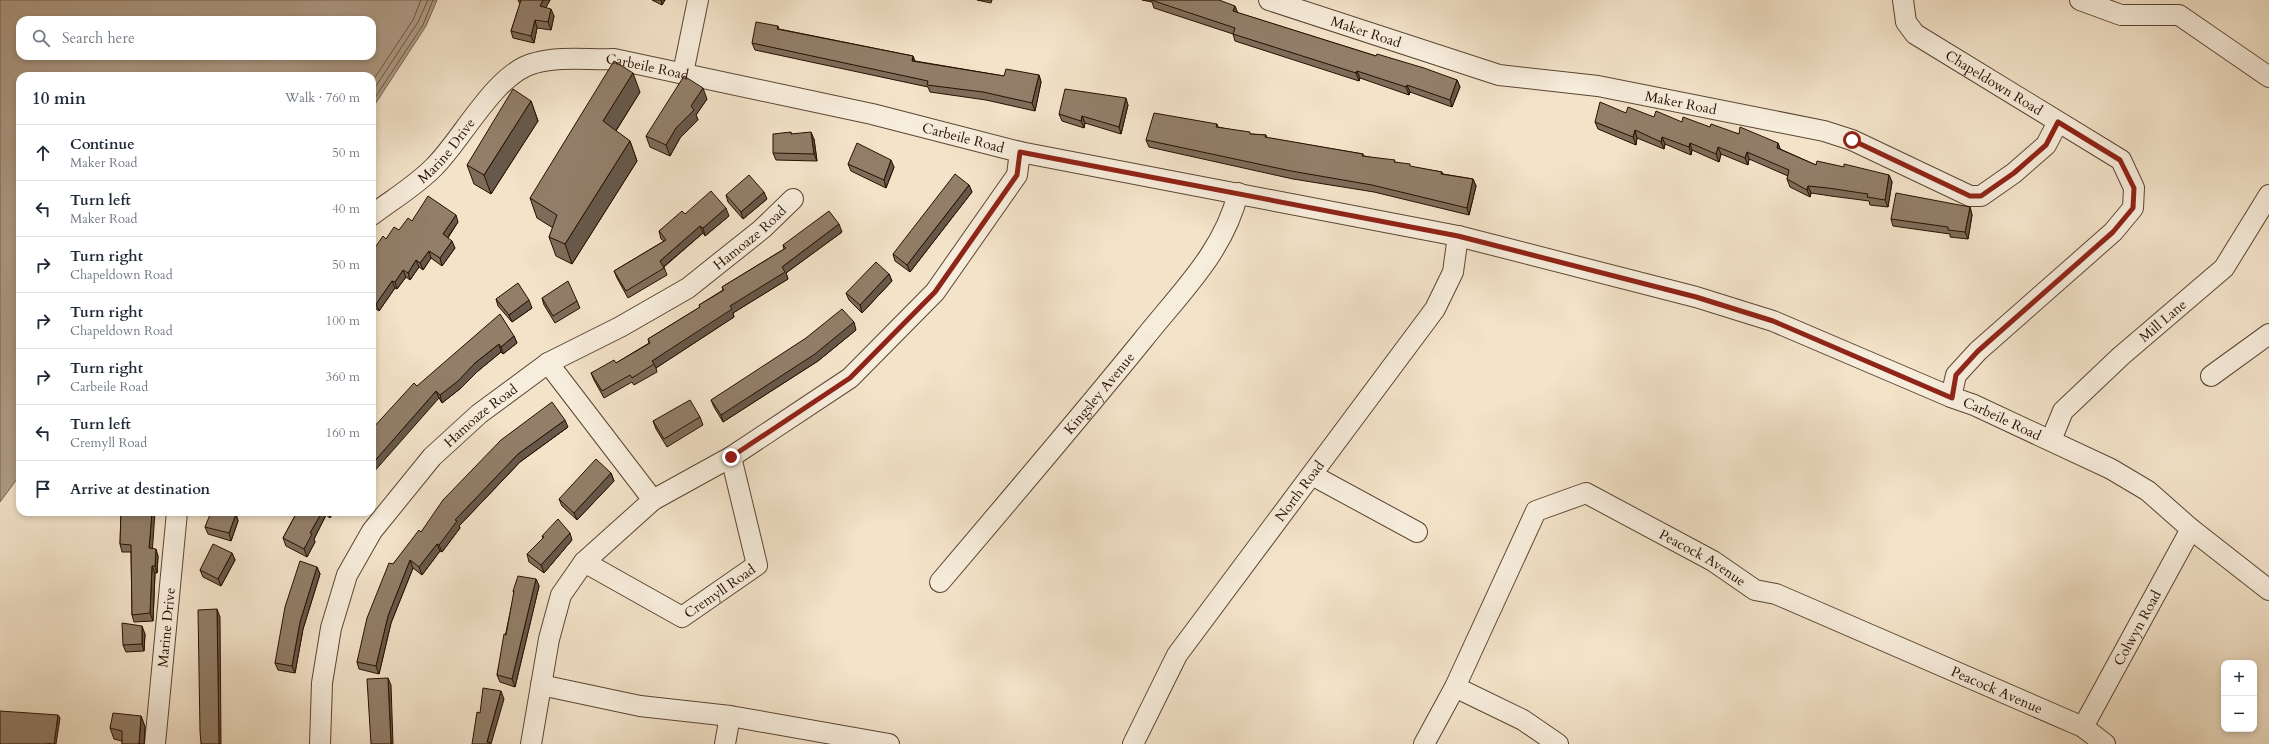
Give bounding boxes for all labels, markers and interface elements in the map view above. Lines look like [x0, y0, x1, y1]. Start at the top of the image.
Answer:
street label: Maker Road [1328, 12, 1404, 53]
search box [16, 16, 376, 60]
icon: search [30, 27, 52, 49]
text: Search here [62, 28, 135, 48]
street label: Chapeldown Road [1942, 46, 2047, 120]
street label: Carbeile Road [606, 50, 691, 85]
text: 10 min [32, 87, 86, 110]
street label: Maker Road [1643, 87, 1719, 120]
text: Walk · 760 m [285, 89, 360, 107]
street label: Marine Drive [414, 114, 480, 188]
street label: Carbeile Road [920, 118, 1007, 158]
route start [1843, 131, 1861, 149]
text: Continue [70, 134, 135, 154]
icon: ahead [32, 142, 54, 164]
text: 50 m [332, 144, 360, 162]
text: Maker Road [70, 154, 138, 172]
text: Turn left [70, 190, 131, 210]
icon: left [32, 198, 54, 220]
text: 40 m [332, 200, 360, 218]
street label: Hamoaze Road [709, 201, 791, 274]
text: Maker Road [70, 210, 138, 228]
text: Turn right [70, 246, 143, 266]
icon: right [32, 254, 54, 276]
text: 50 m [332, 256, 360, 274]
text: Chapeldown Road [70, 266, 173, 284]
street label: Mill Lane [2135, 295, 2191, 347]
text: Turn right [70, 302, 143, 322]
icon: right [32, 310, 54, 332]
text: 100 m [326, 312, 360, 330]
text: Chapeldown Road [70, 322, 173, 340]
street label: Kingsley Avenue [1060, 348, 1139, 438]
text: Turn right [70, 358, 143, 378]
icon: right [32, 366, 54, 388]
text: 360 m [326, 368, 360, 386]
text: Carbeile Road [70, 378, 148, 396]
street label: Hamoaze Road [440, 379, 522, 452]
street label: Carbeile Road [1960, 393, 2045, 445]
text: Turn left [70, 414, 131, 434]
icon: left [32, 422, 54, 444]
text: 160 m [326, 424, 360, 442]
text: Cremyll Road [70, 434, 147, 452]
route end [722, 448, 740, 466]
street label: North Road [1271, 456, 1329, 525]
icon: arrive [32, 478, 54, 500]
text: Arrive at destination [70, 479, 210, 499]
street label: Peacock Avenue [1656, 525, 1749, 591]
street label: Cremyll Road [680, 560, 760, 623]
street label: Marine Drive [153, 587, 180, 668]
street label: Colwyn Road [2109, 587, 2166, 669]
map controls [2221, 660, 2257, 732]
button: + [2221, 660, 2257, 696]
street label: Peacock Avenue [1948, 662, 2045, 718]
button: − [2221, 696, 2257, 732]

